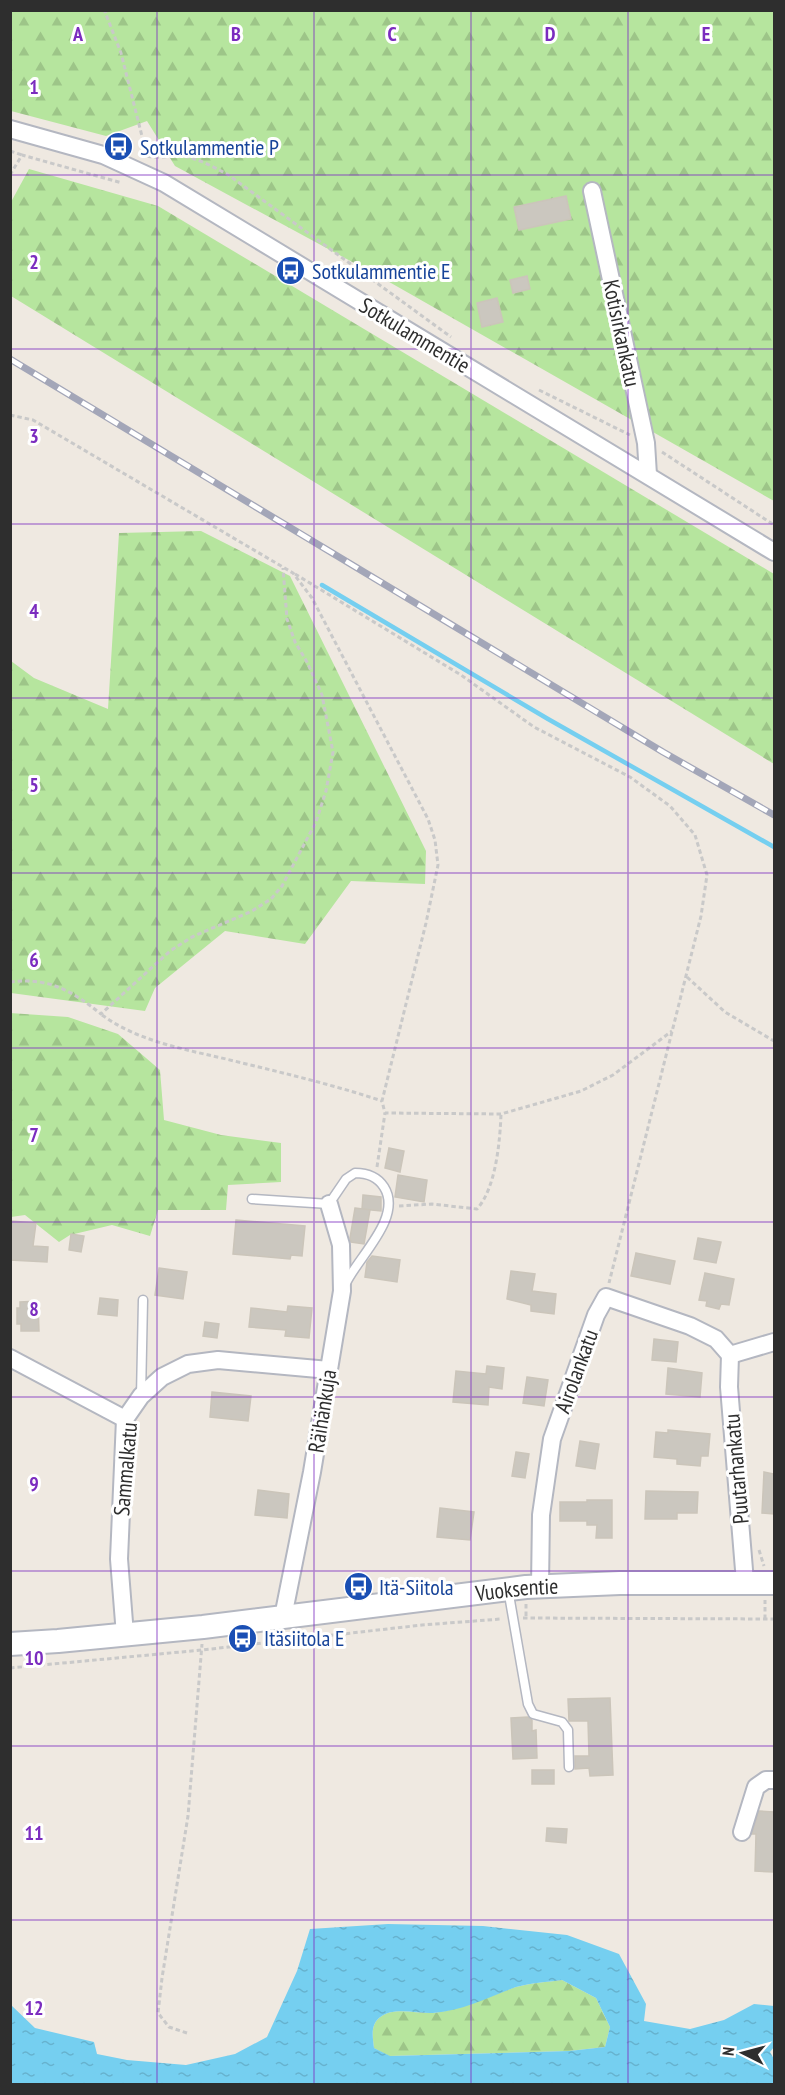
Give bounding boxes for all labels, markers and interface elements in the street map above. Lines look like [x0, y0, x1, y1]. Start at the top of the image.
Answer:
text: A [72, 21, 84, 47]
text: B [231, 21, 241, 47]
text: C [387, 21, 397, 47]
text: D [545, 21, 556, 47]
text: E [702, 21, 710, 47]
text: 1 [29, 74, 39, 100]
bus stop icon: Sotkulammentie P [103, 131, 135, 163]
place label: Sotkulammentie P [140, 133, 279, 161]
text: 2 [29, 249, 39, 275]
bus stop icon: Sotkulammentie E [275, 255, 307, 287]
place label: Sotkulammentie E [312, 257, 450, 285]
street label: Kotisirkankatu [597, 277, 647, 389]
street label: Sotkulammentie [355, 291, 475, 379]
text: 3 [29, 423, 39, 449]
text: 4 [29, 598, 39, 624]
text: 5 [29, 772, 39, 798]
text: 6 [29, 947, 39, 973]
text: 7 [29, 1122, 39, 1148]
text: 8 [29, 1296, 39, 1322]
street label: Airolankatu [548, 1325, 604, 1417]
street label: Räihänkuja [302, 1367, 342, 1455]
street label: Puutarhankatu [717, 1413, 755, 1525]
street label: Sammalkatu [107, 1421, 143, 1517]
text: 9 [29, 1471, 39, 1497]
bus stop icon: Itä-Siitola [342, 1571, 374, 1603]
street label: Vuoksentie [473, 1572, 559, 1607]
place label: Itä-Siitola [379, 1573, 454, 1601]
bus stop icon: Itäsiitola E [227, 1622, 259, 1654]
place label: Itäsiitola E [264, 1624, 344, 1652]
text: 10 [24, 1645, 44, 1671]
text: 11 [24, 1820, 44, 1846]
text: 12 [24, 1995, 44, 2021]
north arrow [713, 2023, 773, 2083]
text: N [718, 2046, 738, 2057]

